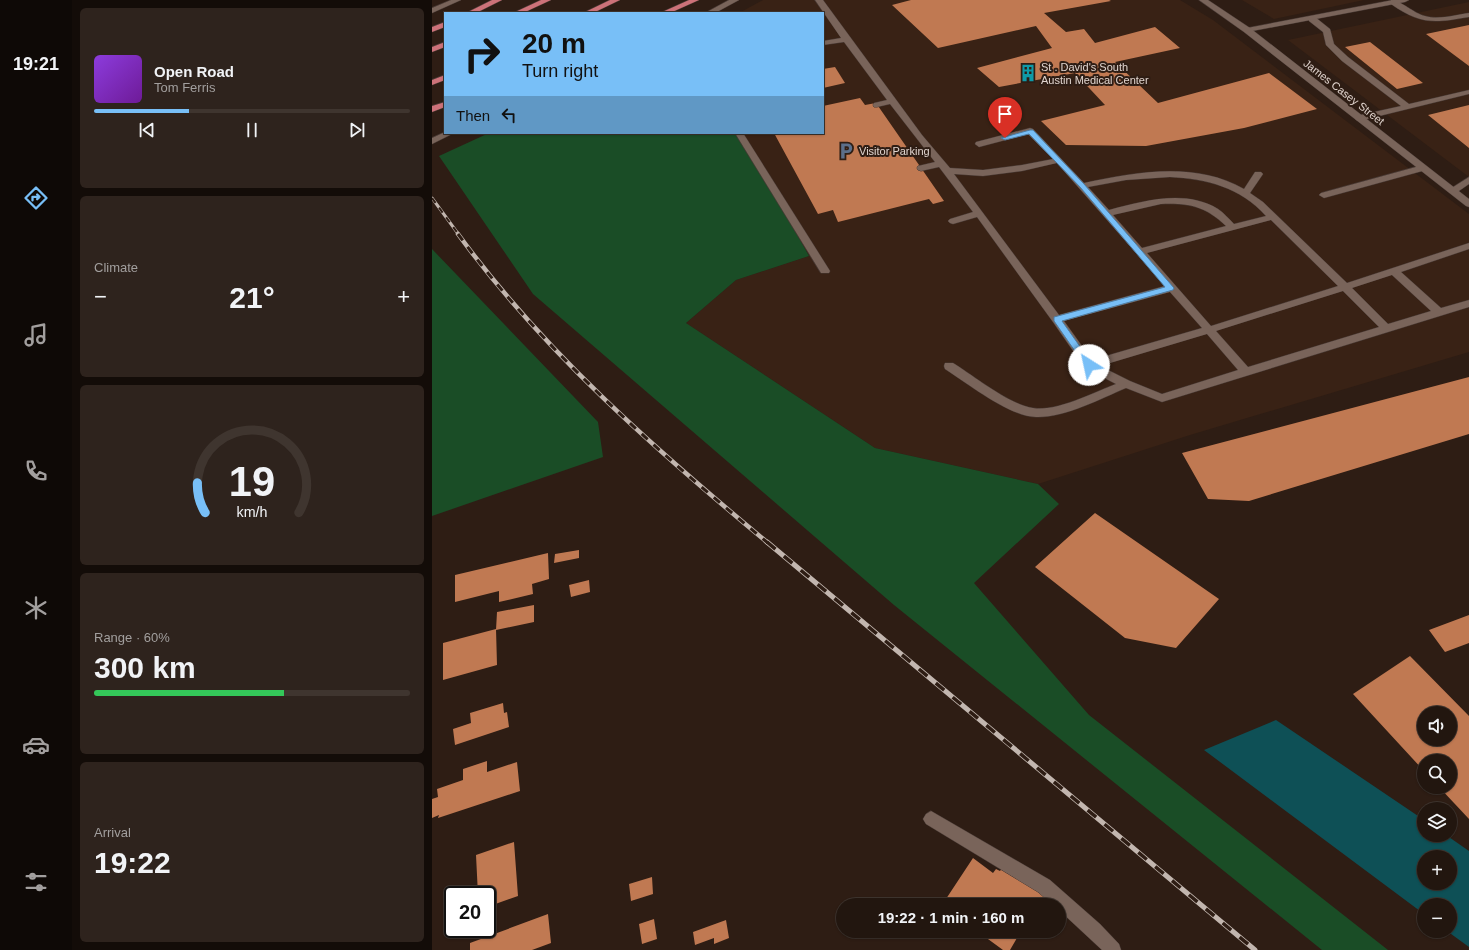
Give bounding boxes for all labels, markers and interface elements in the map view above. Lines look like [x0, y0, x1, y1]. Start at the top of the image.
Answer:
icon: right [456, 28, 508, 80]
text: 20 m [522, 28, 586, 59]
text: 19:21 [13, 54, 59, 74]
street label: James Casey Street [1301, 57, 1387, 127]
text: Turn right [522, 61, 598, 81]
place label: St . David's South Austin Medical Center [1041, 61, 1149, 86]
text: Open Road [154, 63, 234, 80]
building icon: St . David's South Austin Medical Center [1018, 63, 1038, 83]
text: Tom Ferris [154, 80, 215, 95]
pin [988, 97, 1022, 138]
icon: arrive [994, 103, 1016, 125]
icon: left [498, 104, 520, 126]
text: Then [456, 107, 490, 124]
icon: previous [136, 119, 158, 141]
icon: pause [241, 119, 263, 141]
icon: next [346, 119, 368, 141]
parking icon: Visitor Parking [836, 141, 856, 161]
place label: Visitor Parking [859, 145, 930, 157]
icon: directions [22, 184, 50, 212]
text: Climate [94, 260, 138, 275]
text: 21° [229, 281, 275, 314]
text: − [94, 284, 107, 309]
text: + [397, 284, 410, 309]
icon: music [22, 321, 50, 349]
position arrow [1068, 344, 1110, 386]
icon: phone [22, 457, 50, 485]
text: 19 [229, 458, 275, 505]
text: km/h [237, 504, 268, 520]
icon: climate [22, 594, 50, 622]
text: Range · 60% [94, 630, 170, 645]
text: 300 km [94, 651, 196, 684]
map controls [1417, 706, 1457, 938]
button: sound [1417, 706, 1457, 746]
icon: car [22, 731, 50, 759]
button: search [1417, 754, 1457, 794]
button: layers [1417, 802, 1457, 842]
text: Arrival [94, 825, 131, 840]
text: 19:22 [94, 846, 171, 879]
button: + [1417, 850, 1457, 890]
icon: filters [22, 868, 50, 896]
speed limit sign: 20 [444, 886, 496, 938]
button: − [1417, 898, 1457, 938]
text: 19:22 · 1 min · 160 m [878, 909, 1024, 926]

